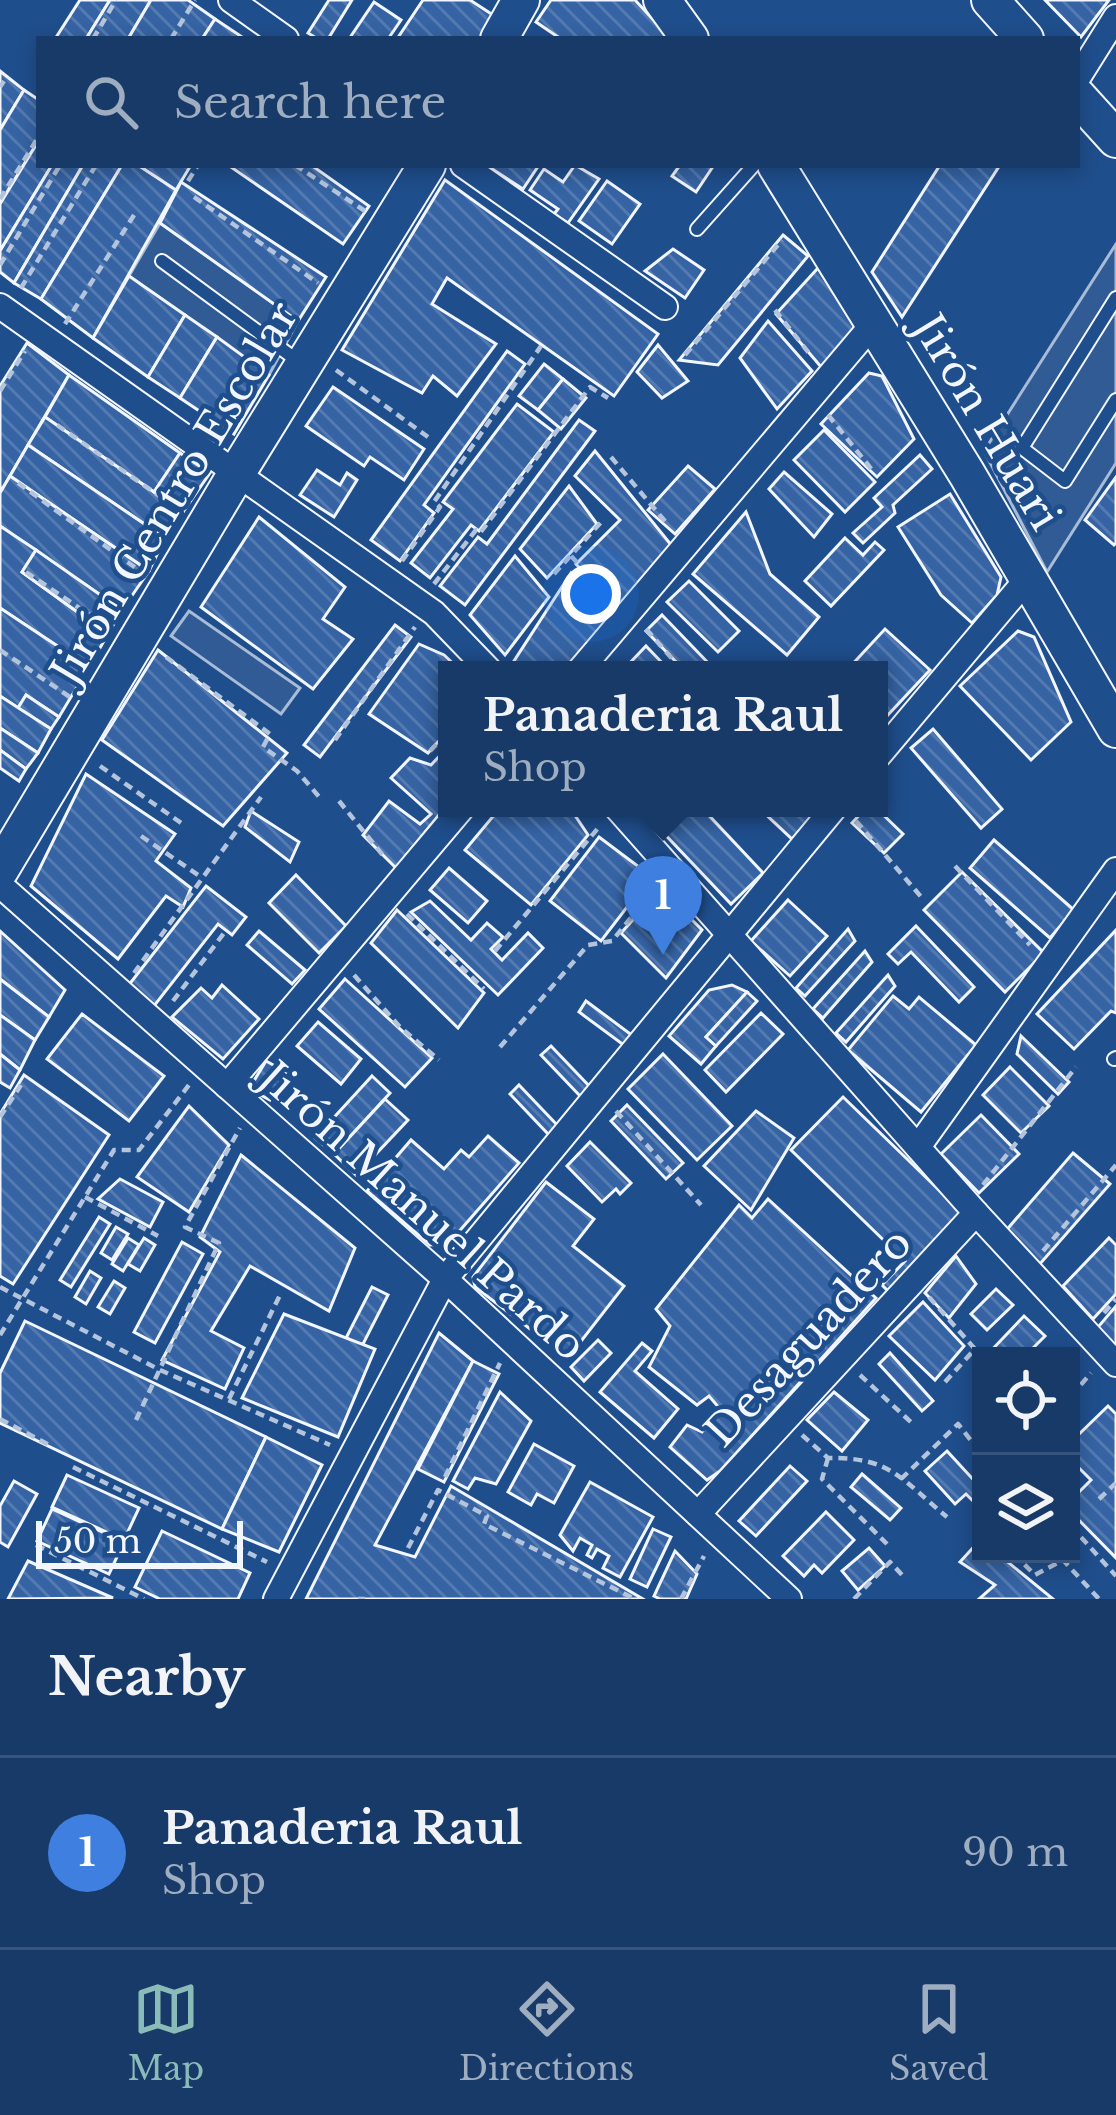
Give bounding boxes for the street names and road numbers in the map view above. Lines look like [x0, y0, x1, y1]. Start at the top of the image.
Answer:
street label: Jirón Centro Escolar [37, 293, 309, 698]
street label: Jirón Huari [900, 301, 1072, 539]
street label: Jirón Manuel Pardo [245, 1047, 597, 1371]
street label: Desaguadero [694, 1217, 922, 1457]

